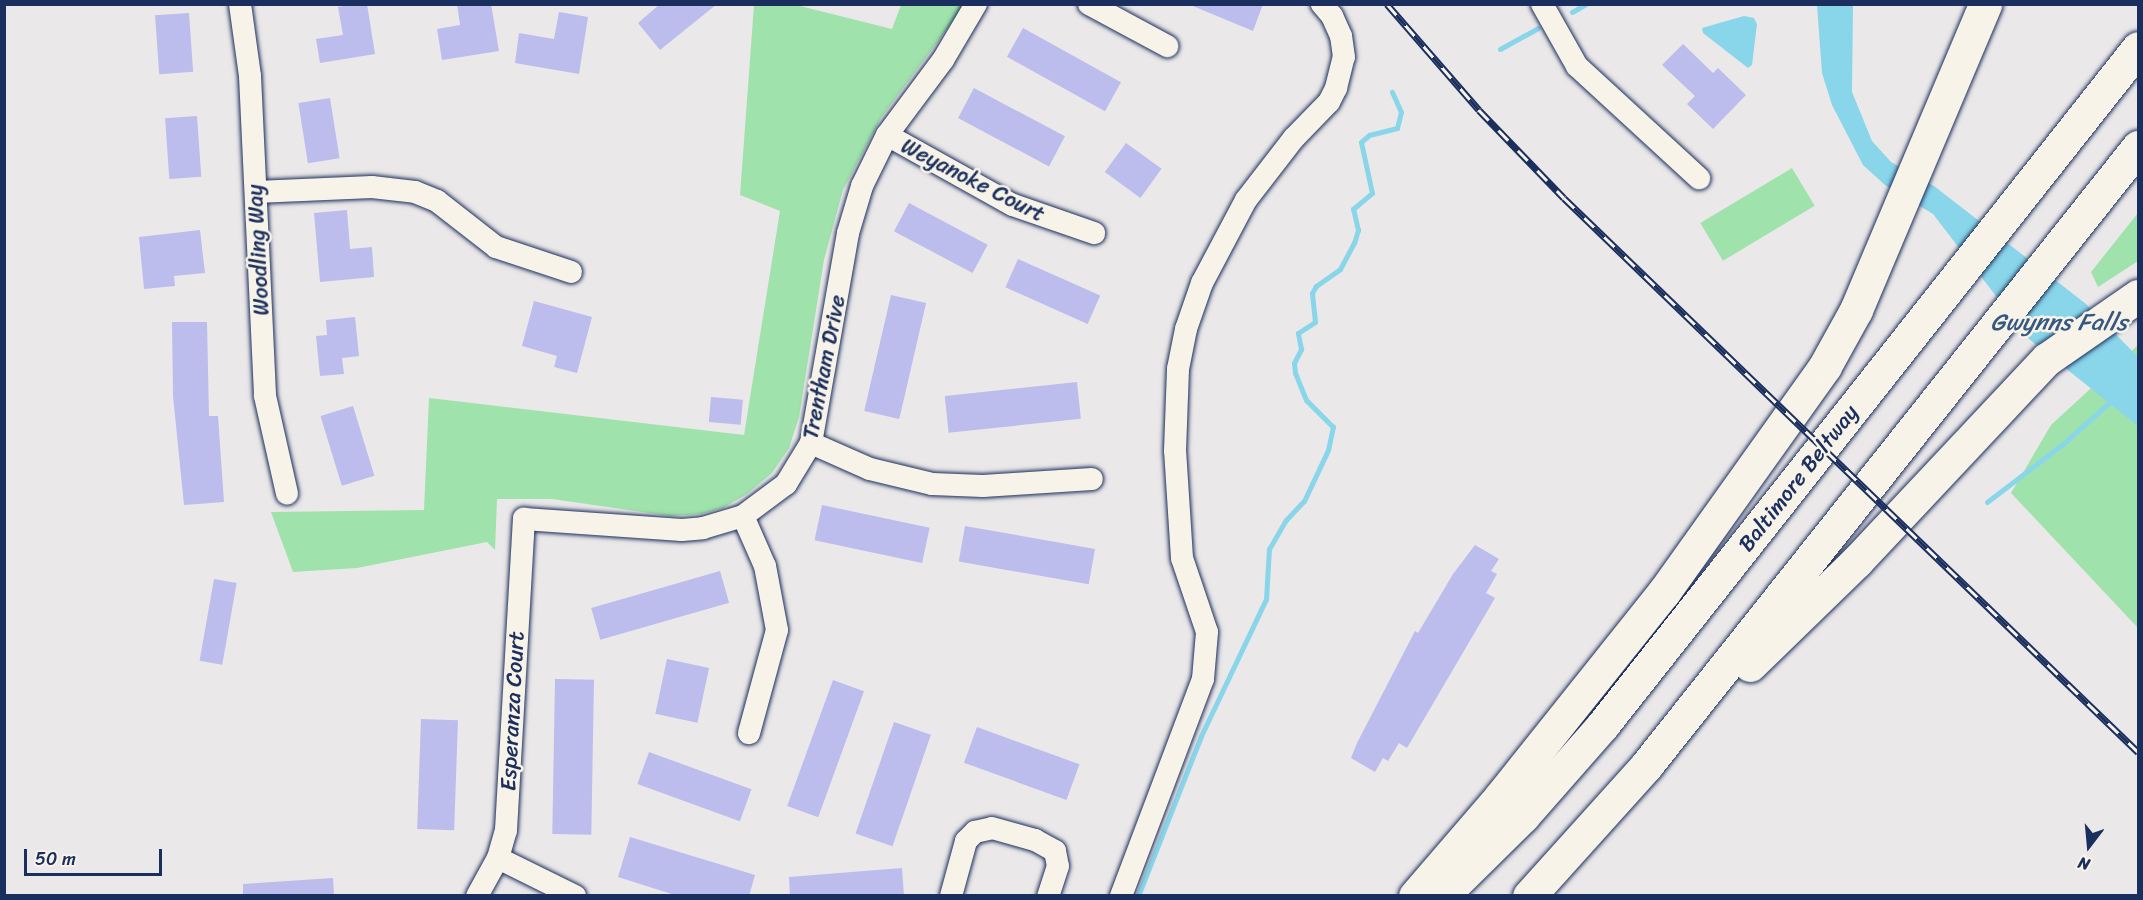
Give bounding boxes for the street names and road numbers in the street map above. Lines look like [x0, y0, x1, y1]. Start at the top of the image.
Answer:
street label: Weyanoke Court [897, 132, 1049, 228]
street label: Woodling Way [241, 184, 275, 316]
street label: Trentham Drive [797, 293, 851, 441]
street label: Baltimore Beltway [1732, 399, 1864, 557]
street label: Esperanza Court [495, 631, 529, 791]

